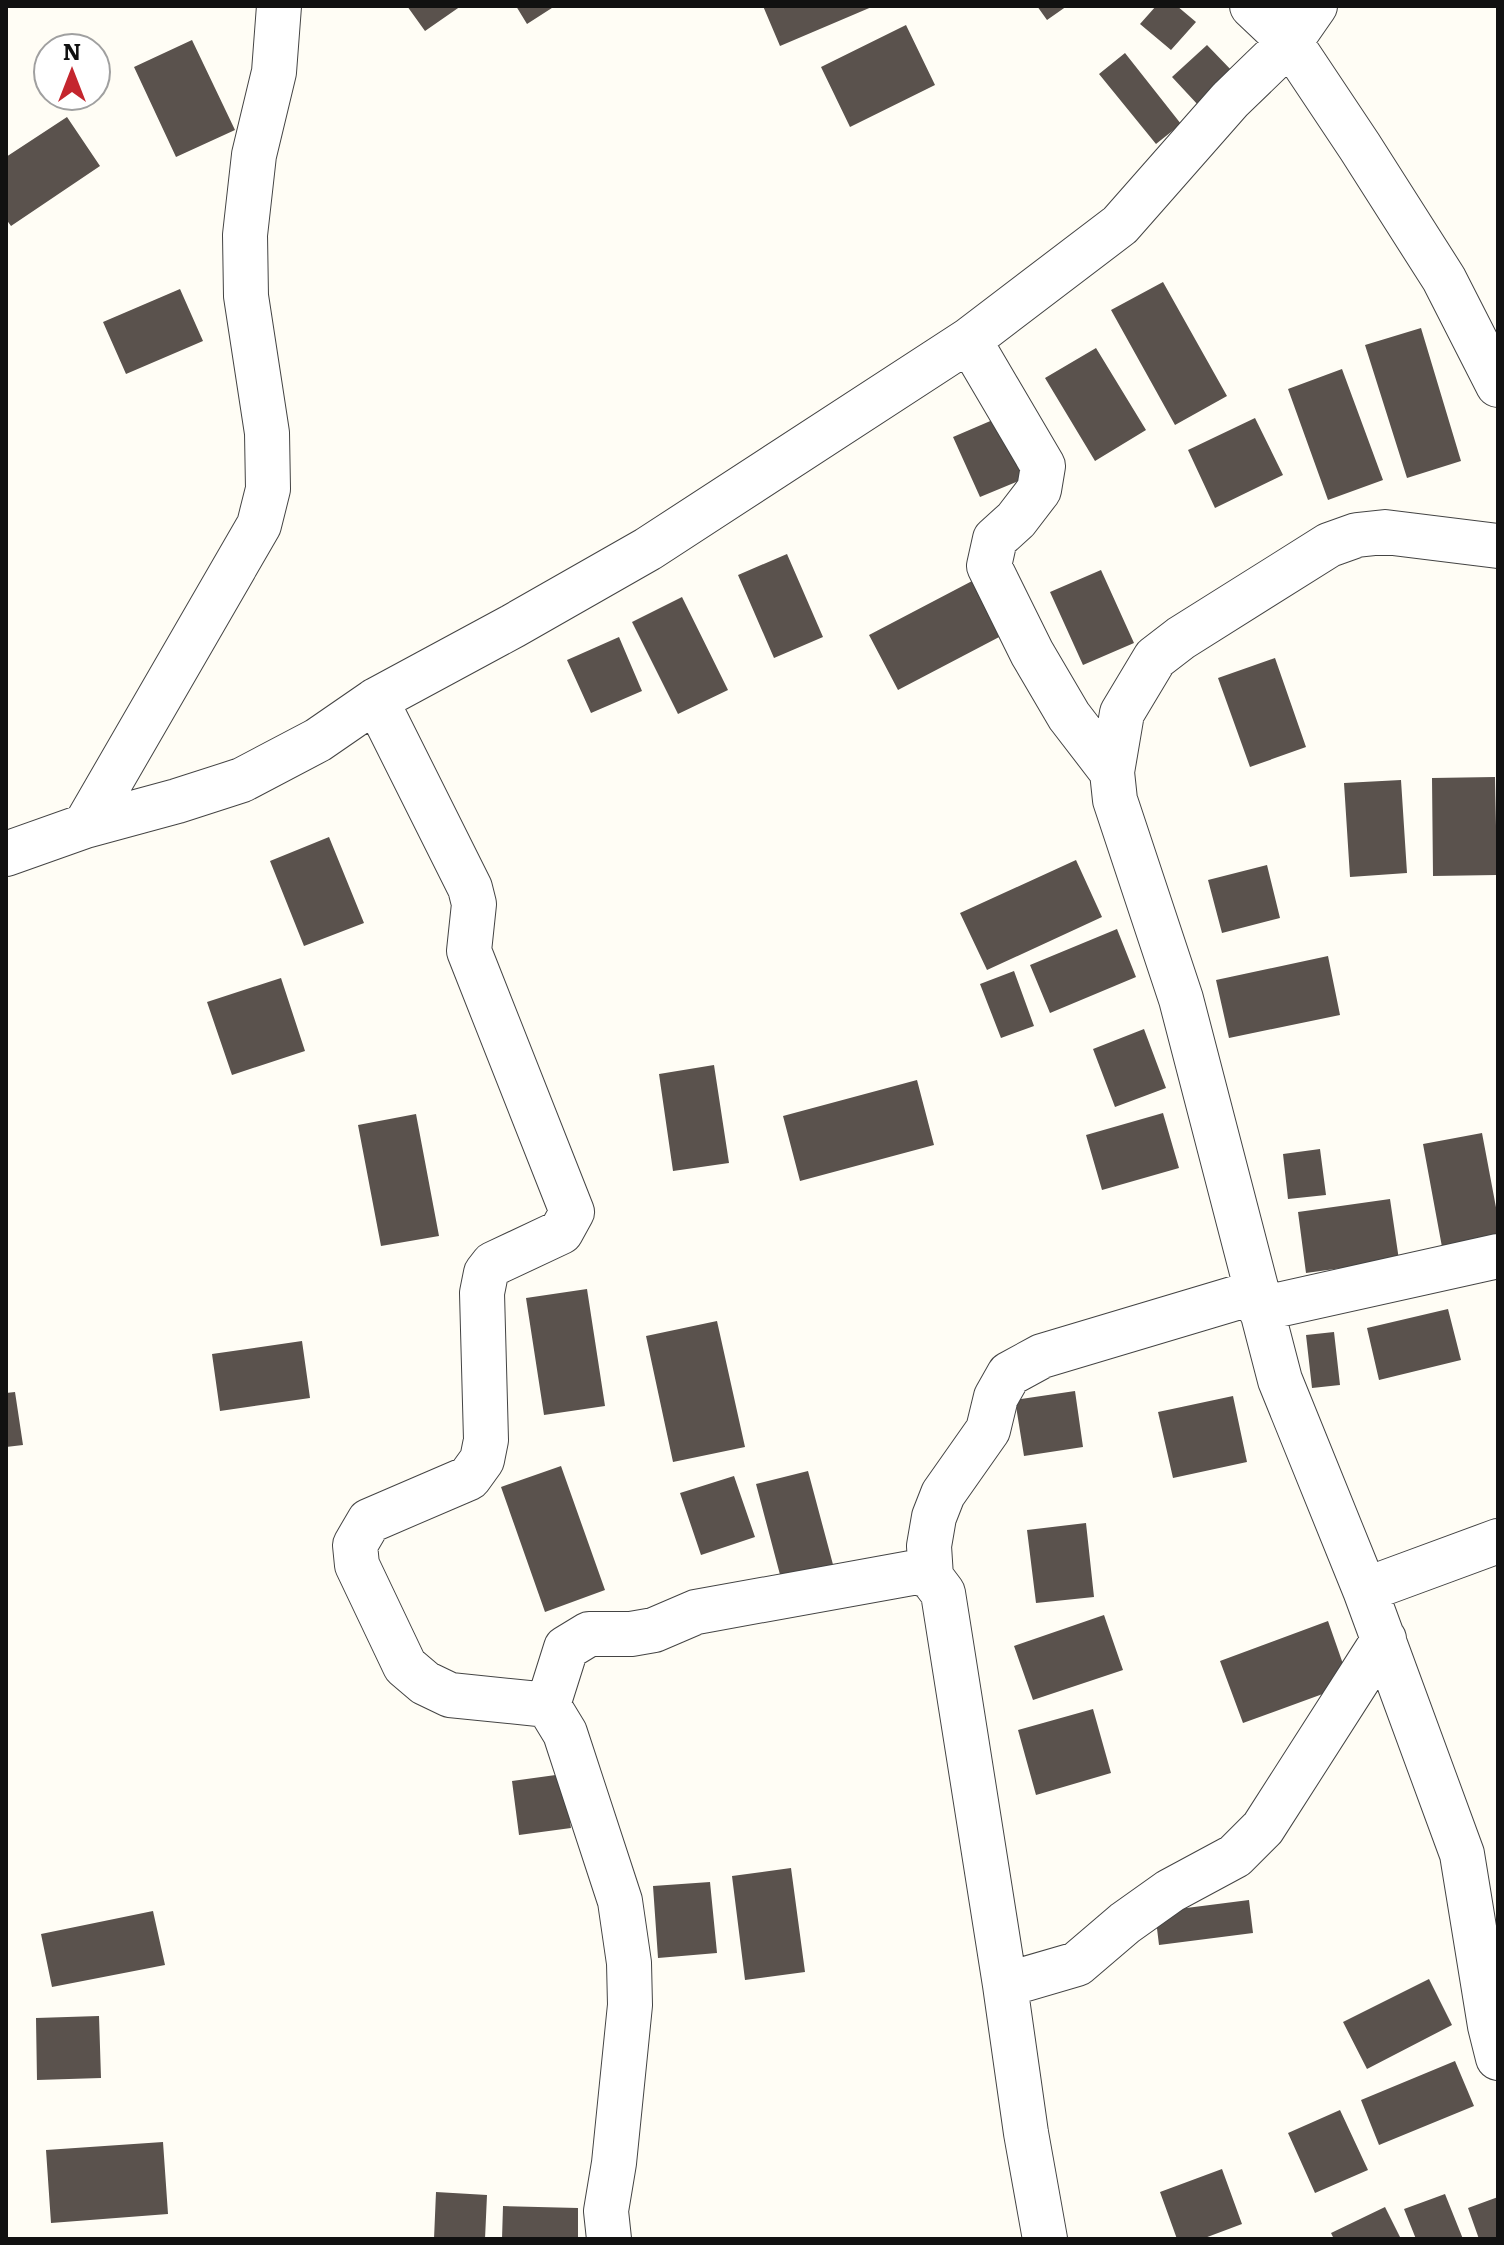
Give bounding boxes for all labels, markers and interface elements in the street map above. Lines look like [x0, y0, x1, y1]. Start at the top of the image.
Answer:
north arrow [32, 32, 112, 112]
text: N [63, 34, 81, 67]

